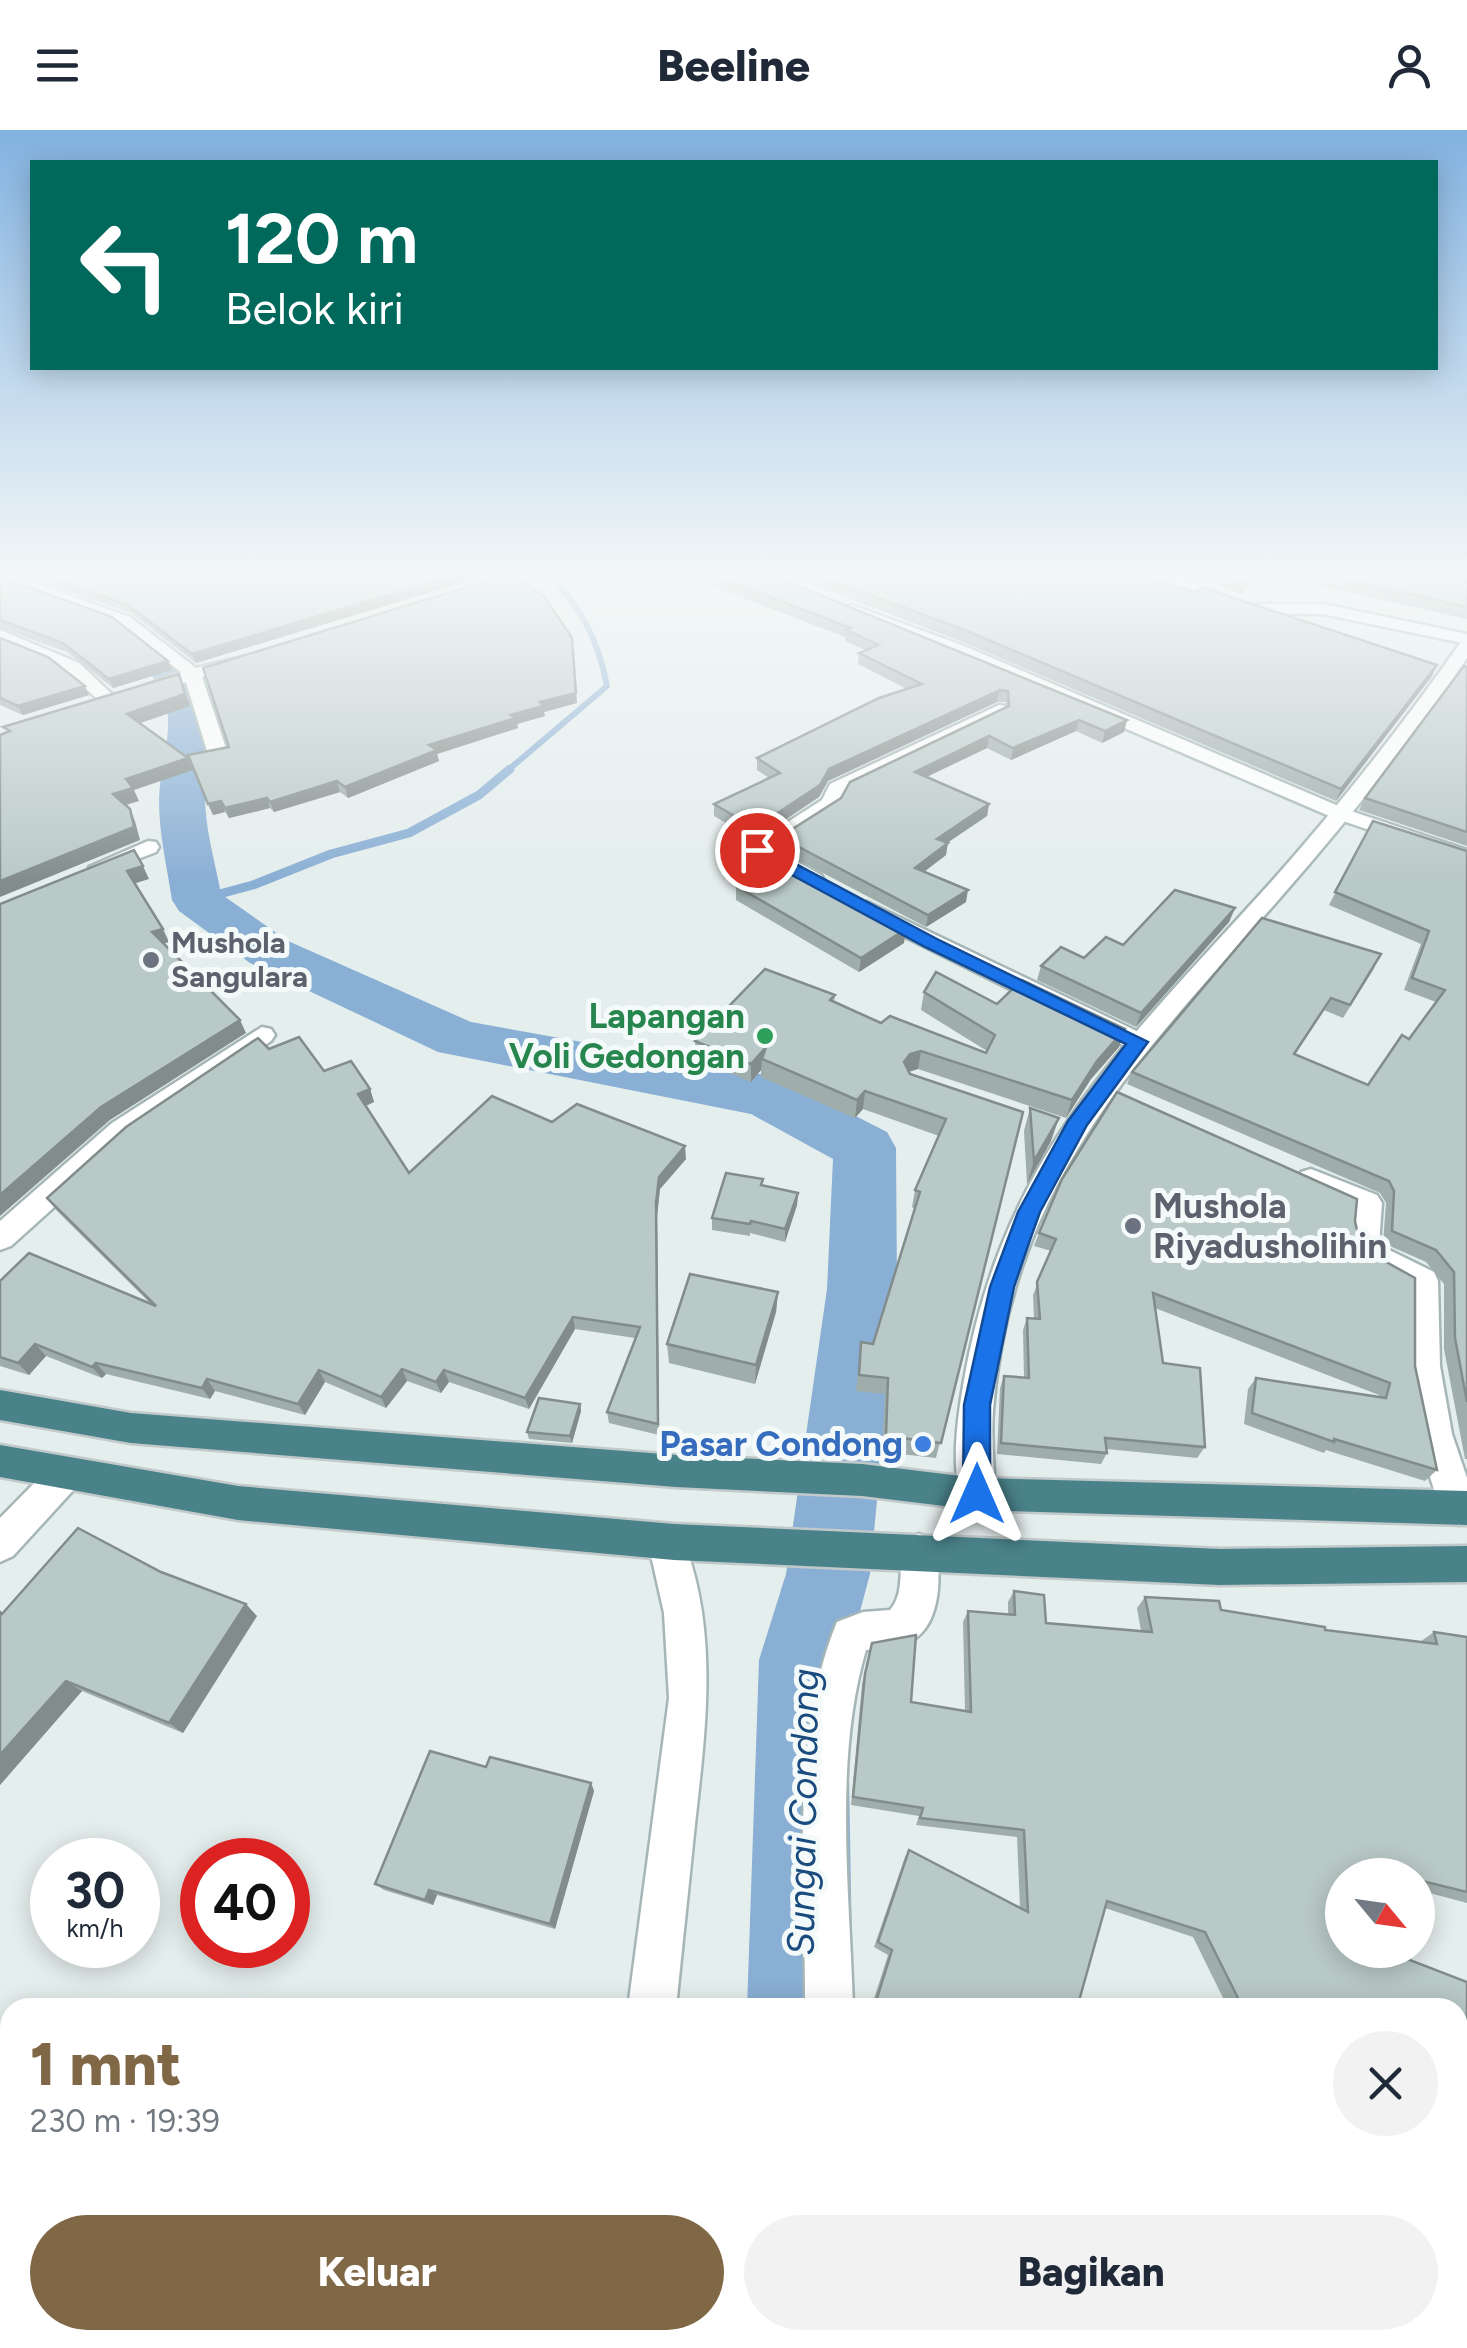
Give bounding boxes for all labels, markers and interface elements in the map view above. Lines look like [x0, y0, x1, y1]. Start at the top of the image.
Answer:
icon: menu [30, 38, 85, 93]
text: Beeline [657, 38, 810, 92]
icon: person [1382, 38, 1437, 93]
text: 120 m [225, 196, 418, 281]
icon: left [60, 200, 190, 330]
text: Belok kiri [225, 281, 404, 335]
pin [715, 808, 800, 893]
icon: arrive [730, 823, 785, 878]
place label: Mushola Sangulara [171, 924, 308, 995]
marker: Mushola Sangulara [140, 949, 162, 971]
place label: Lapangan Voli Gedongan [509, 995, 745, 1077]
marker: Lapangan Voli Gedongan [754, 1025, 776, 1047]
place label: Mushola Riyadusholihin [1153, 1185, 1387, 1267]
marker: Mushola Riyadusholihin [1122, 1215, 1144, 1237]
place label: Pasar Condong [659, 1423, 903, 1465]
marker: Pasar Condong [912, 1433, 934, 1455]
position arrow [925, 1442, 1029, 1546]
water label: Sungai Condong [777, 1668, 829, 1956]
speed limit sign: 40 [180, 1838, 310, 1968]
north arrow [1325, 1858, 1435, 1968]
map controls [1325, 1858, 1435, 1968]
text: 30 [65, 1860, 125, 1921]
text: km/h [66, 1913, 124, 1943]
text: 1 mnt [30, 2028, 182, 2100]
button: close [1333, 2031, 1438, 2136]
text: 230 m · 19:39 [30, 2102, 220, 2140]
button: Keluar [30, 2215, 724, 2330]
button: Bagikan [744, 2215, 1438, 2330]

